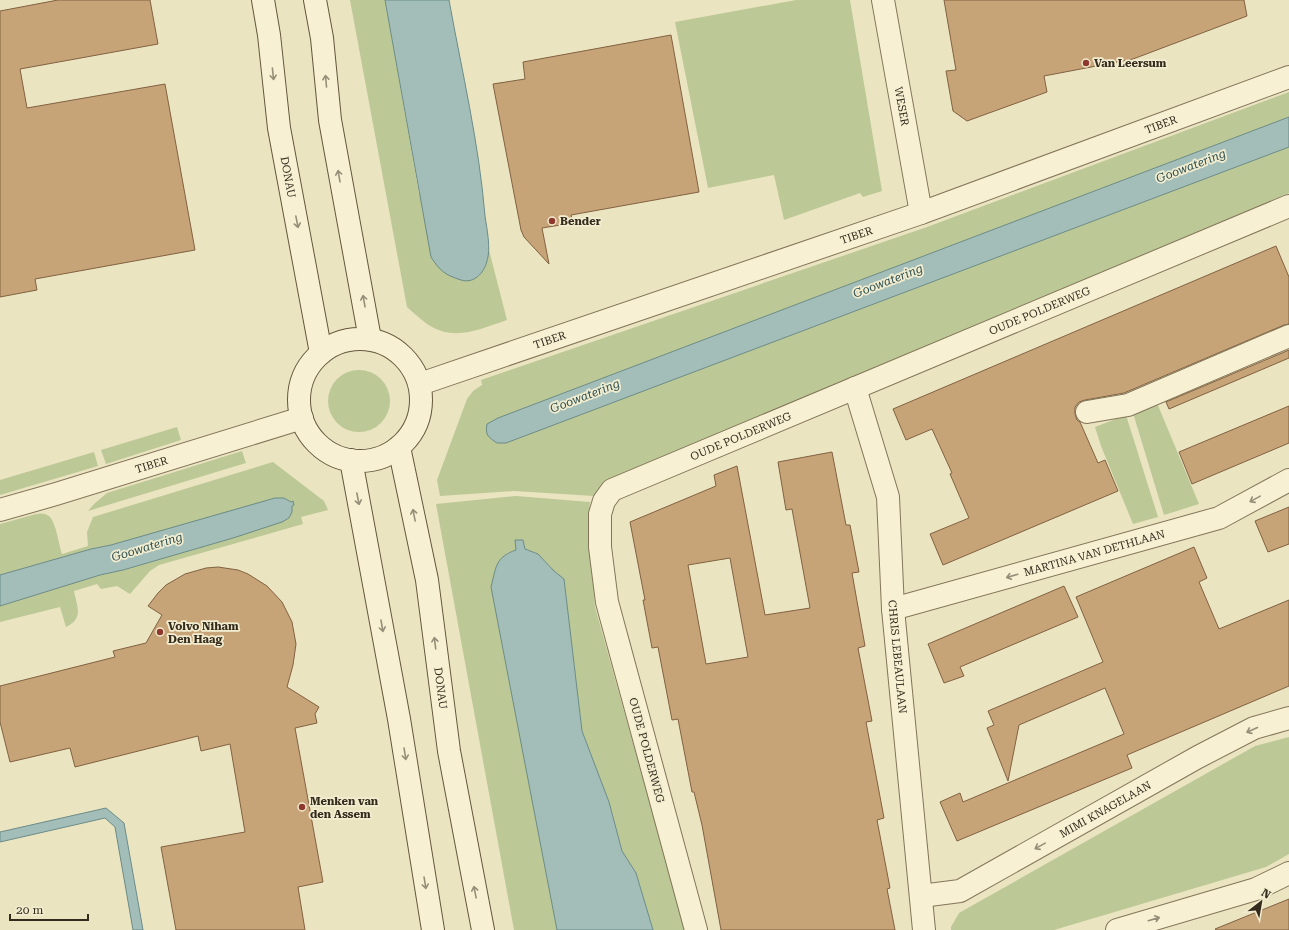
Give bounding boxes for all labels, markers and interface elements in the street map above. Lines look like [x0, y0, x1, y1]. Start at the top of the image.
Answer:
place label: Van Leersum [1094, 57, 1167, 70]
marker: Van Leersum [1081, 58, 1091, 68]
one-way arrow [270, 67, 277, 80]
one-way arrow [322, 75, 330, 88]
street label: WESER [892, 86, 911, 128]
street label: TIBER [1143, 113, 1179, 137]
water label: Goowatering [1154, 146, 1228, 186]
street label: DONAU [277, 155, 298, 199]
one-way arrow [335, 170, 343, 183]
one-way arrow [293, 215, 301, 228]
place label: Bender [560, 215, 601, 228]
marker: Bender [547, 216, 557, 226]
street label: TIBER [838, 224, 875, 247]
water label: Goowatering [851, 261, 925, 301]
street label: OUDE POLDERWEG [987, 284, 1093, 338]
one-way arrow [360, 295, 368, 308]
street label: TIBER [532, 329, 568, 352]
water label: Goowatering [548, 376, 622, 416]
street label: OUDE POLDERWEG [688, 409, 794, 463]
street label: TIBER [134, 454, 170, 476]
one-way arrow [355, 492, 363, 505]
one-way arrow [1249, 495, 1261, 503]
one-way arrow [410, 509, 418, 522]
street label: MARTINA VAN DETHLAAN [1022, 527, 1167, 579]
water label: Goowatering [110, 530, 184, 564]
one-way arrow [1006, 573, 1019, 581]
street label: CHRIS LEBEAULAAN [886, 600, 909, 715]
place label: Volvo Niham Den Haag [168, 620, 239, 646]
one-way arrow [378, 620, 386, 633]
marker: Volvo Niham Den Haag [155, 627, 165, 637]
one-way arrow [431, 637, 439, 650]
street label: DONAU [431, 667, 450, 710]
street label: OUDE POLDERWEG [626, 696, 667, 805]
one-way arrow [1246, 727, 1258, 734]
one-way arrow [401, 748, 409, 761]
street label: MIMI KNAGELAAN [1057, 779, 1154, 841]
place label: Menken van den Assem [310, 795, 379, 821]
marker: Menken van den Assem [297, 802, 307, 812]
one-way arrow [1034, 843, 1046, 851]
one-way arrow [421, 876, 429, 889]
north arrow [1241, 882, 1281, 922]
one-way arrow [471, 886, 479, 899]
text: N [1259, 886, 1273, 902]
scale bar [10, 896, 88, 922]
text: 20 m [16, 903, 43, 917]
one-way arrow [1147, 915, 1160, 922]

